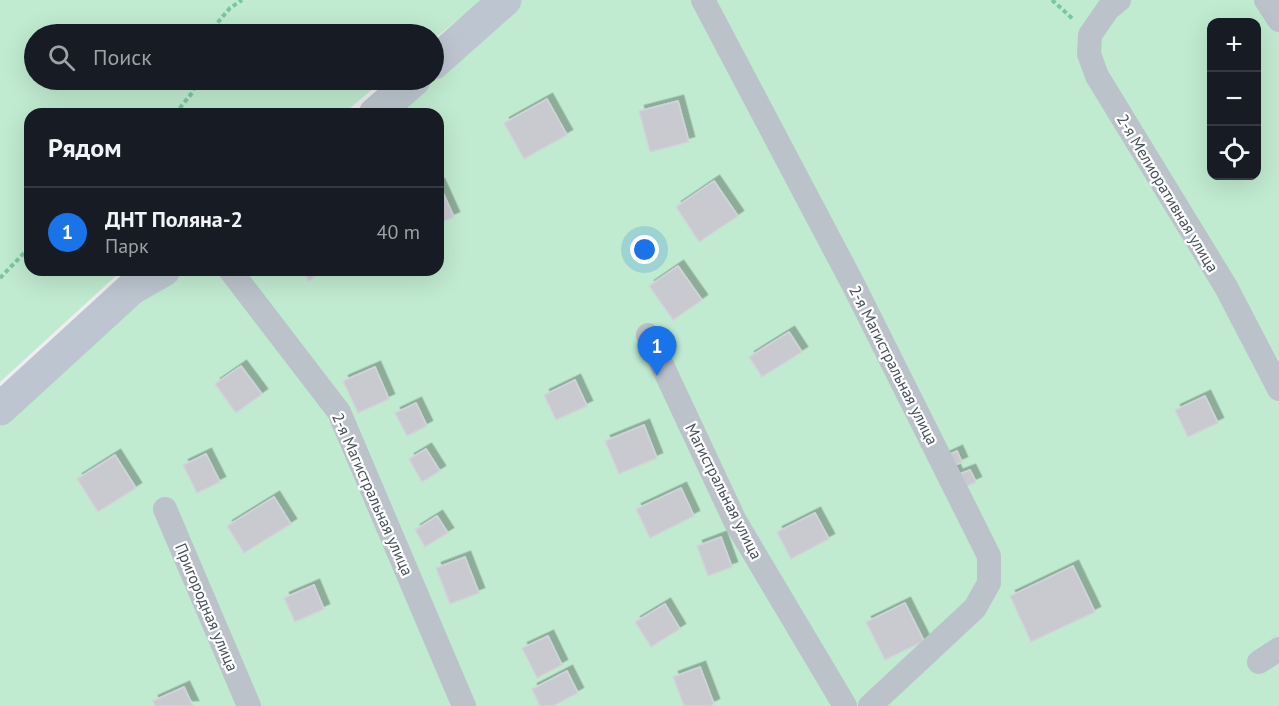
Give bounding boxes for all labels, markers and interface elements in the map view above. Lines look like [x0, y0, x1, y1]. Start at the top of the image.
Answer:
map controls [1207, 18, 1261, 180]
button: + [1207, 18, 1261, 72]
search box [24, 24, 444, 90]
icon: search [45, 41, 78, 74]
text: Поиск [93, 43, 152, 71]
button: − [1207, 72, 1261, 126]
street label: 2-я Мелиоративная улица [1113, 110, 1223, 276]
button: locate [1207, 126, 1261, 180]
text: Рядом [48, 131, 122, 164]
text: ДНТ Поляна-2 [105, 205, 243, 233]
text: 1 [62, 219, 73, 245]
text: 40 m [377, 219, 420, 245]
text: Парк [105, 233, 148, 259]
your location [630, 235, 659, 264]
street label: 2-я Магистральная улица [845, 282, 943, 448]
pin: 1 [638, 326, 676, 376]
street label: 2-я Магистральная улица [328, 409, 418, 579]
street label: Магистральная улица [681, 420, 767, 562]
street label: Пригородная улица [171, 540, 243, 674]

